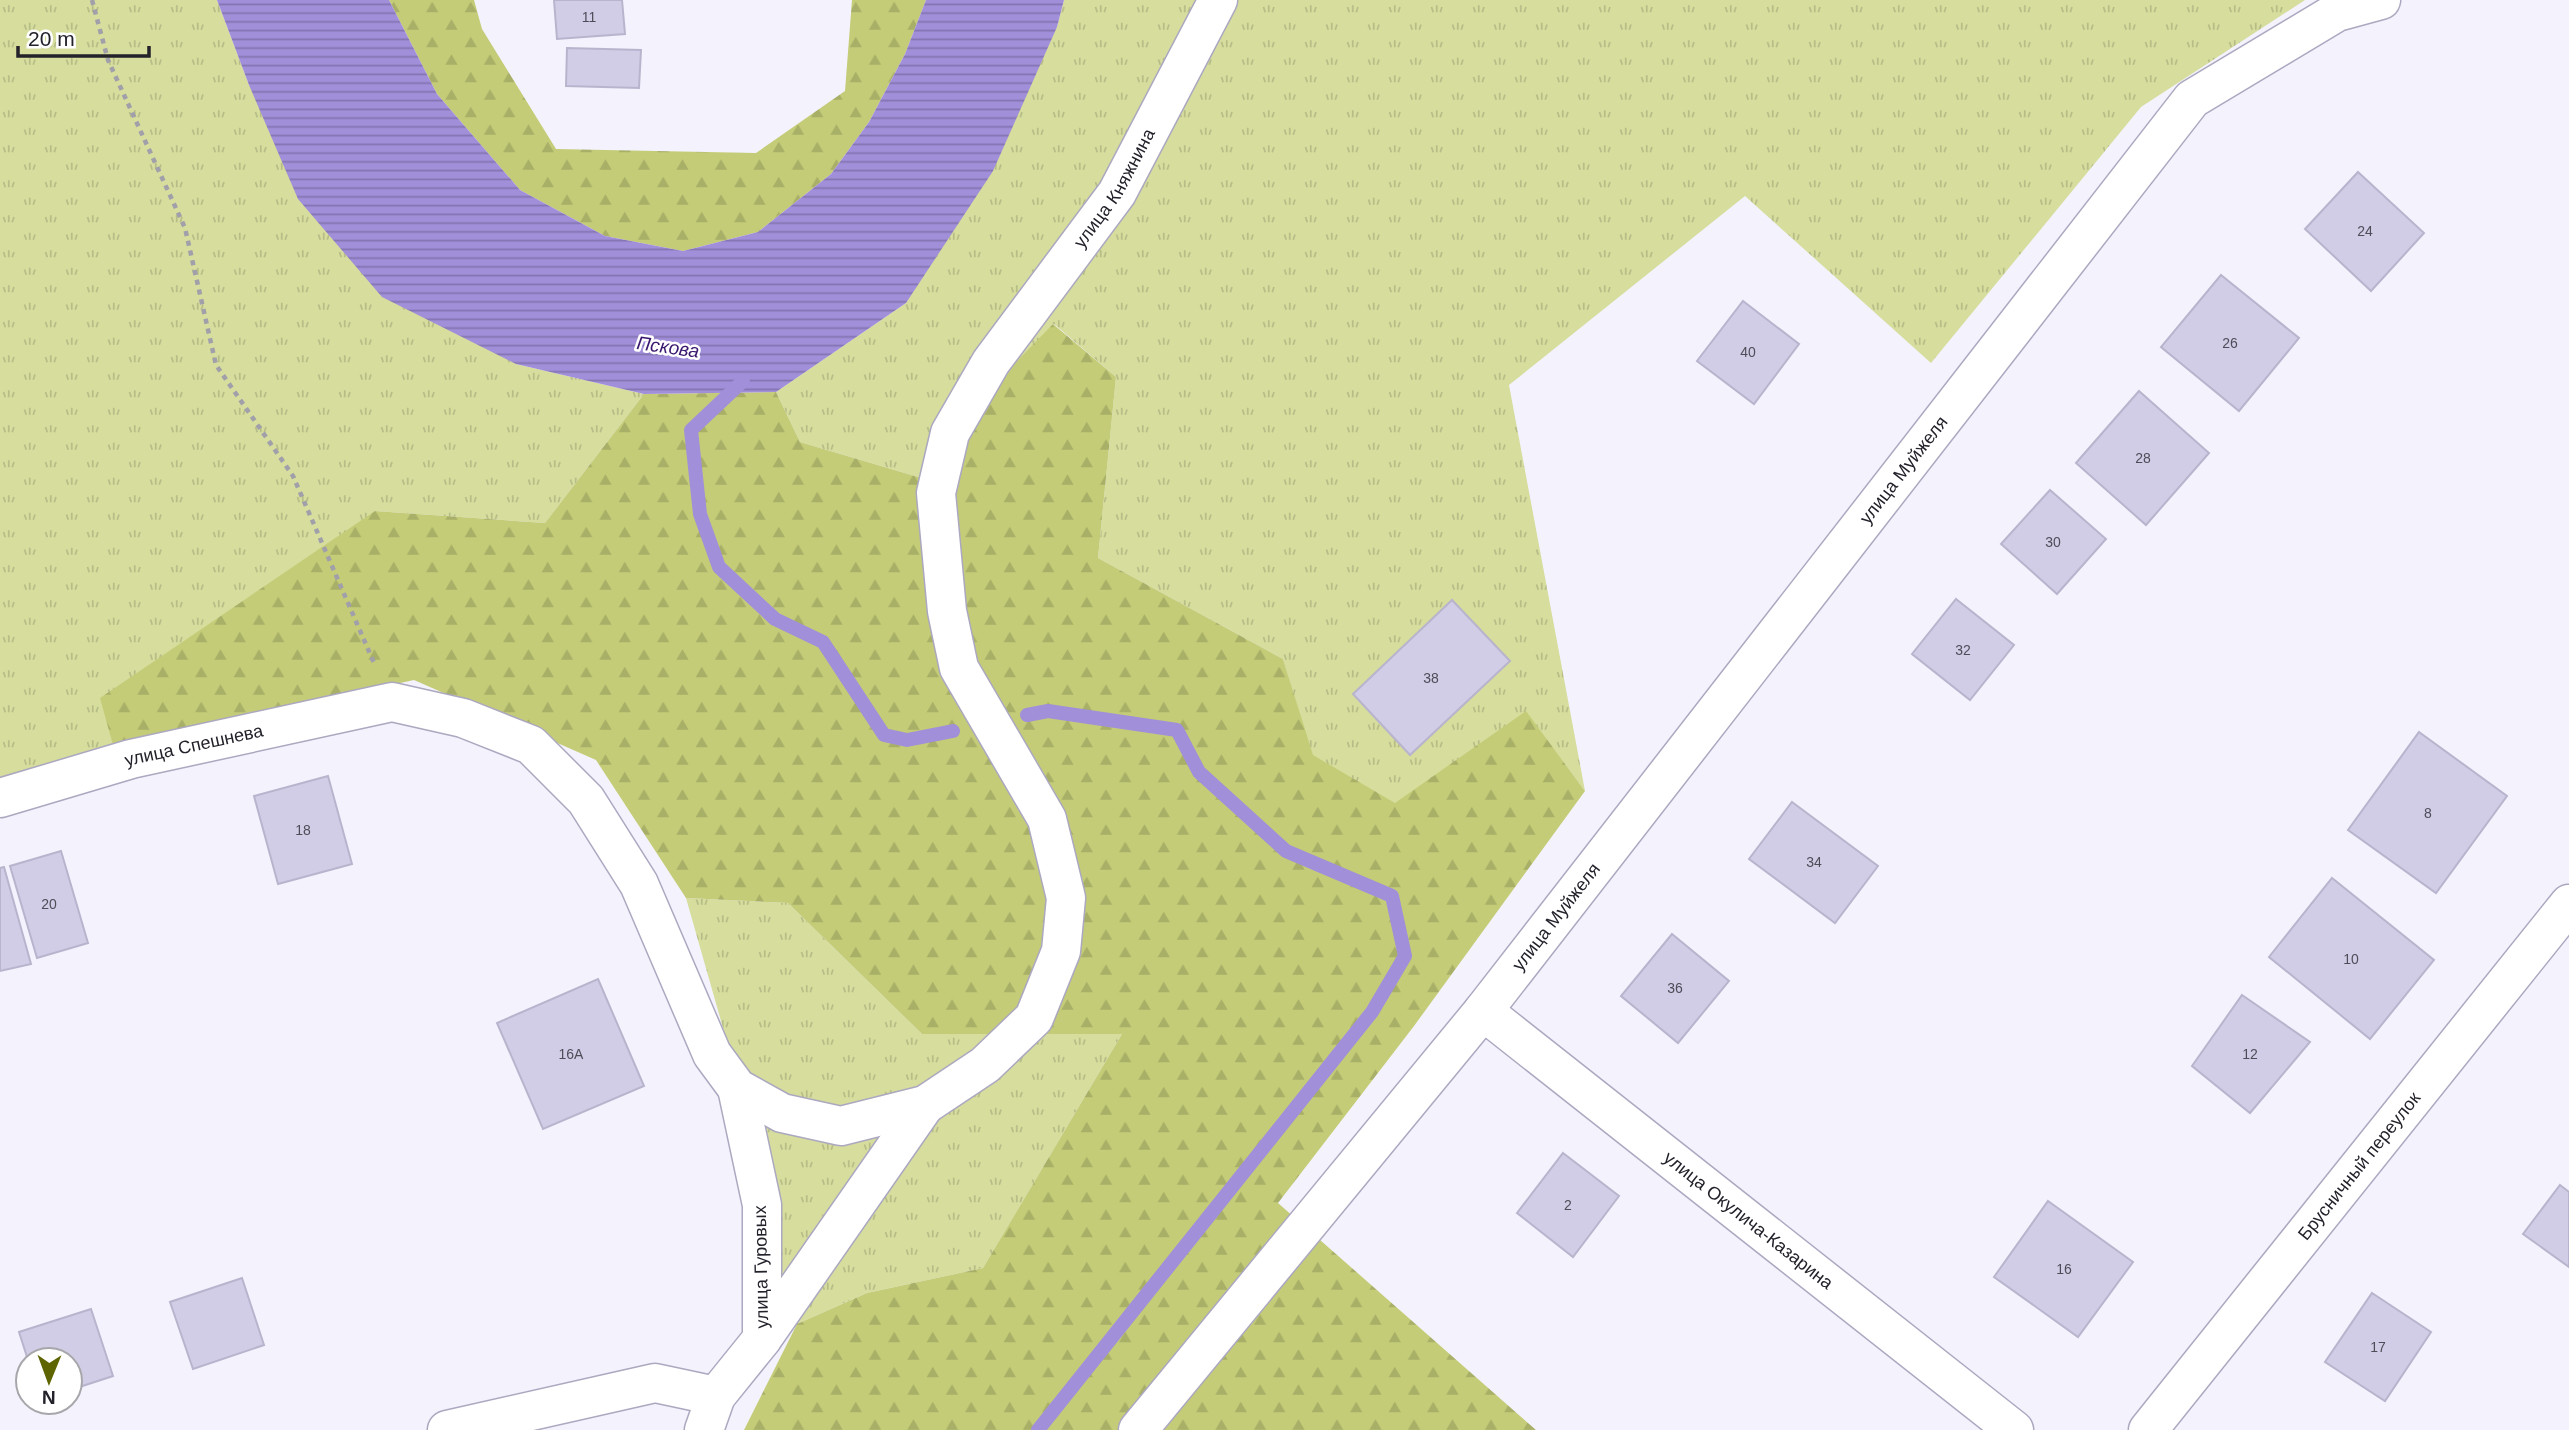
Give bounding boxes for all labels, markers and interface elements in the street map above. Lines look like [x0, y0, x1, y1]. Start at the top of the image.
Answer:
house number: 11 [582, 9, 596, 25]
scale bar [18, 14, 149, 58]
text: 20 m [28, 27, 75, 50]
street label: улица Княжнина [1070, 124, 1159, 252]
house number: 24 [2357, 223, 2373, 239]
water label: Пскова [635, 332, 701, 362]
house number: 26 [2222, 335, 2238, 351]
house number: 40 [1740, 344, 1756, 360]
street label: улица Муйжеля [1856, 412, 1952, 528]
house number: 28 [2135, 450, 2151, 466]
house number: 30 [2045, 534, 2061, 550]
house number: 32 [1955, 642, 1971, 658]
house number: 38 [1423, 670, 1439, 686]
street label: улица Спешнева [122, 720, 266, 770]
house number: 8 [2424, 805, 2432, 821]
house number: 18 [295, 822, 311, 838]
house number: 34 [1806, 854, 1822, 870]
street label: улица Муйжеля [1508, 859, 1604, 975]
house number: 20 [41, 896, 57, 912]
house number: 10 [2343, 951, 2359, 967]
house number: 36 [1667, 980, 1683, 996]
house number: 16А [559, 1046, 584, 1062]
house number: 12 [2242, 1046, 2258, 1062]
street label: Брусничный переулок [2294, 1088, 2424, 1244]
street label: улица Окулича-Казарина [1660, 1148, 1838, 1294]
house number: 2 [1564, 1197, 1572, 1213]
street label: улица Гуровых [750, 1205, 772, 1329]
house number: 16 [2056, 1261, 2072, 1277]
house number: 17 [2370, 1339, 2386, 1355]
north arrow [14, 1346, 84, 1416]
text: N [42, 1387, 56, 1408]

